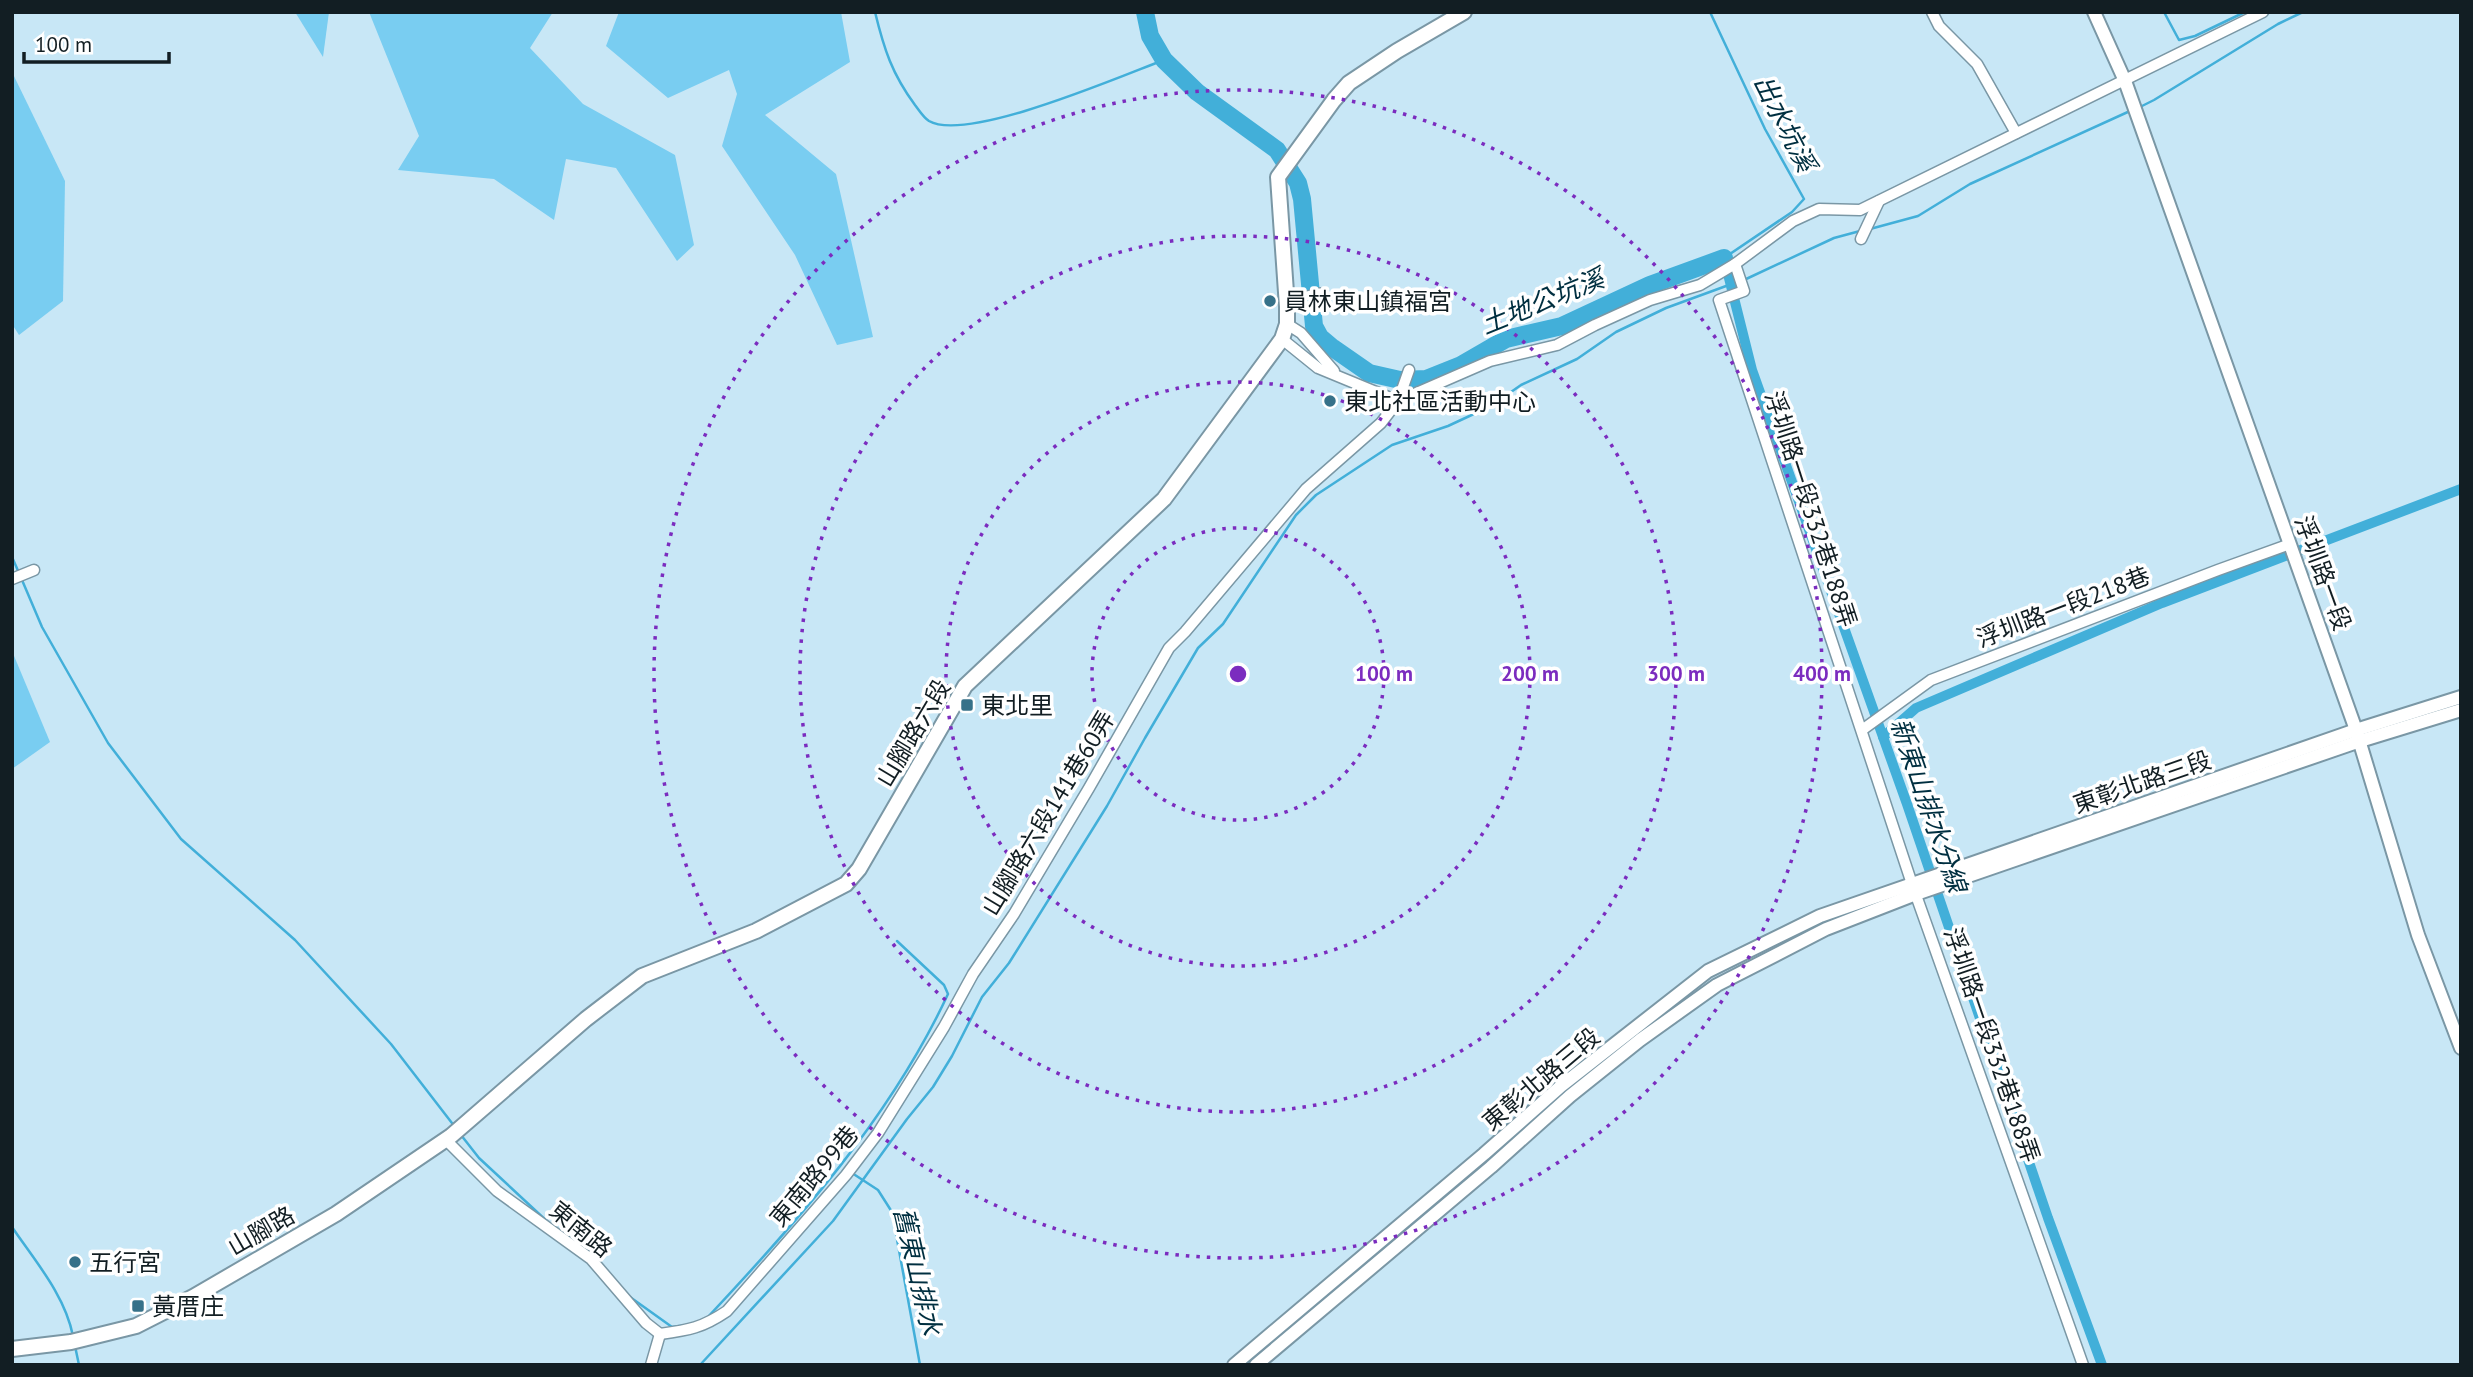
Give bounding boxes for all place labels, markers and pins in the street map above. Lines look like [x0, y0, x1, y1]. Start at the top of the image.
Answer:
place label: 員林東山鎮福宮 [1284, 286, 1452, 317]
marker: 員林東山鎮福宮 [1262, 293, 1278, 309]
place label: 東北社區活動中心 [1344, 386, 1536, 417]
marker: 東北社區活動中心 [1322, 393, 1338, 409]
centre of rings [1226, 662, 1250, 686]
place label: 東北里 [981, 690, 1053, 721]
marker: 東北里 [959, 697, 975, 713]
place label: 五行宮 [89, 1247, 161, 1278]
marker: 五行宮 [67, 1254, 83, 1270]
place label: 黃厝庄 [152, 1291, 224, 1322]
marker: 黃厝庄 [130, 1298, 146, 1314]

